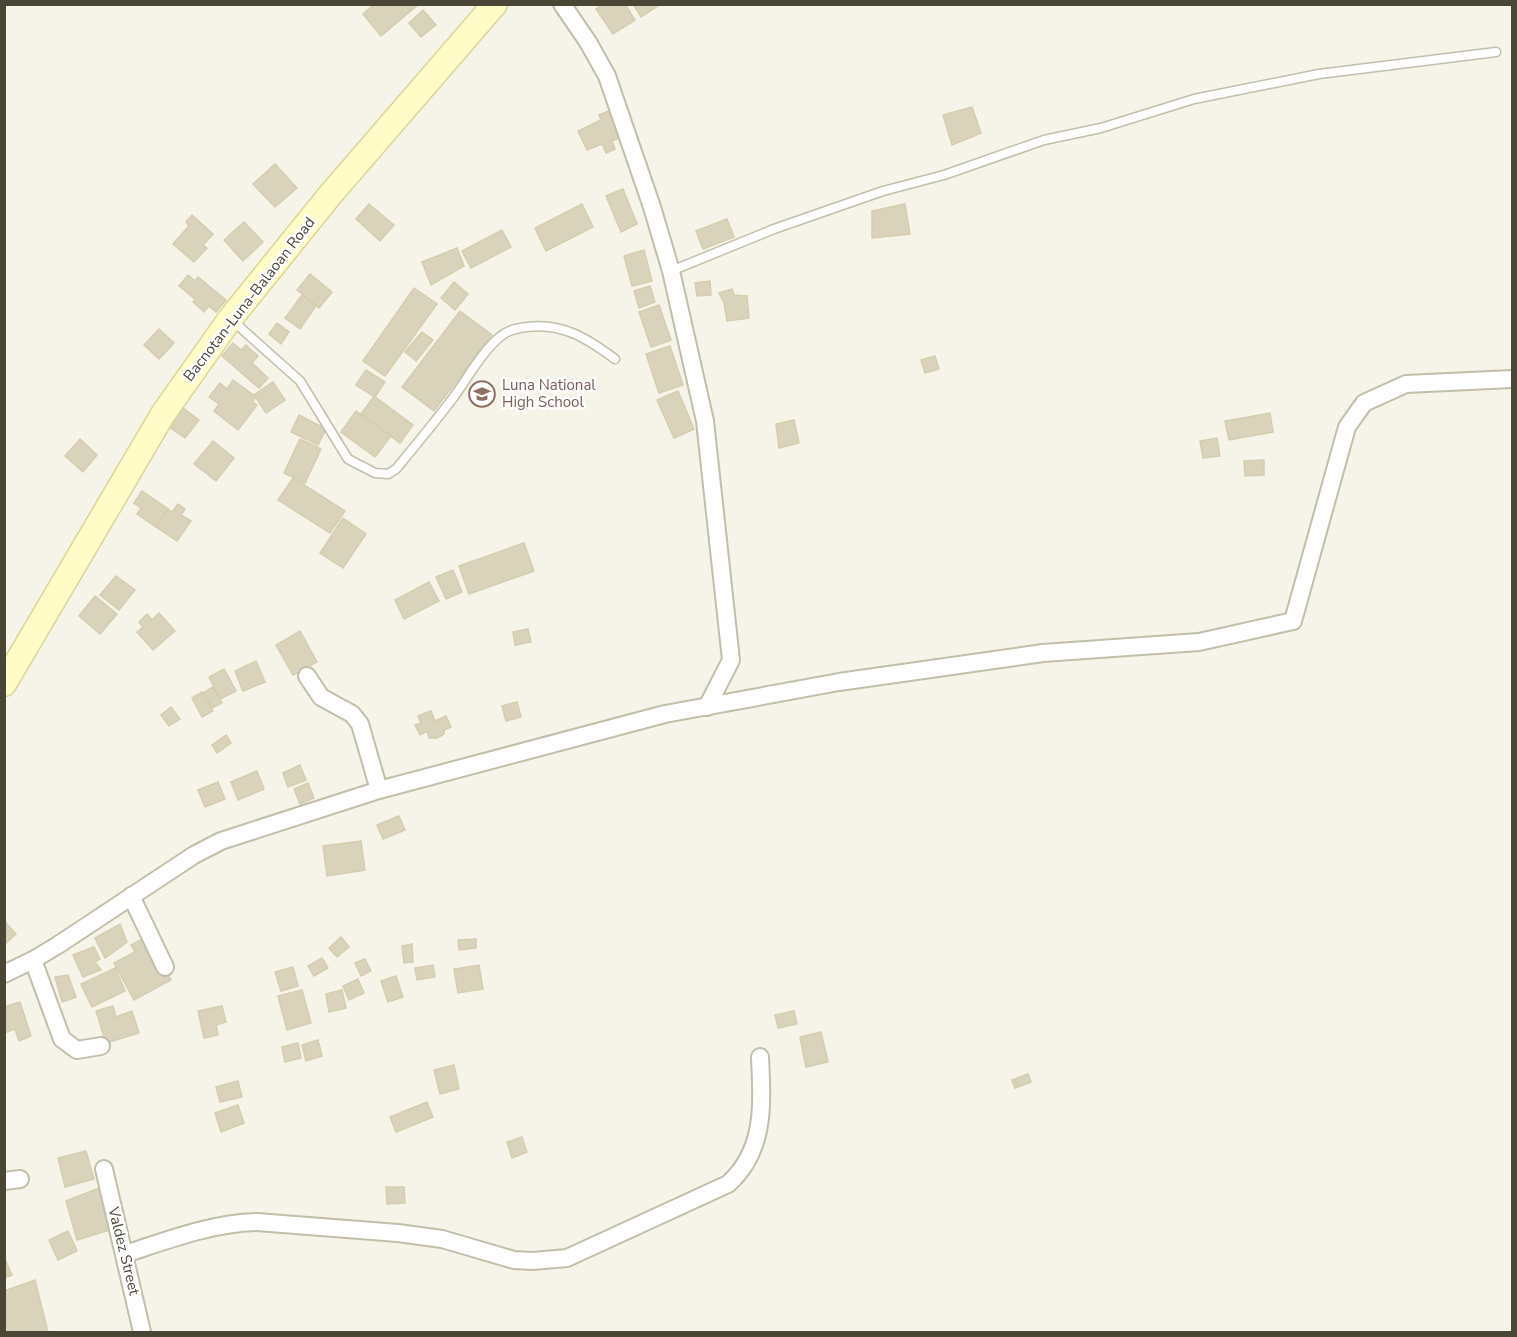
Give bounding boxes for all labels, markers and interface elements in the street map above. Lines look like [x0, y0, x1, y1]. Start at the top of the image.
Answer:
street label: Bacnotan-Luna-Balaoan Road [179, 213, 319, 385]
place label: Luna National High School [502, 375, 596, 412]
school or university icon: Luna National High School [467, 379, 497, 409]
street label: Valdez Street [103, 1204, 145, 1298]

